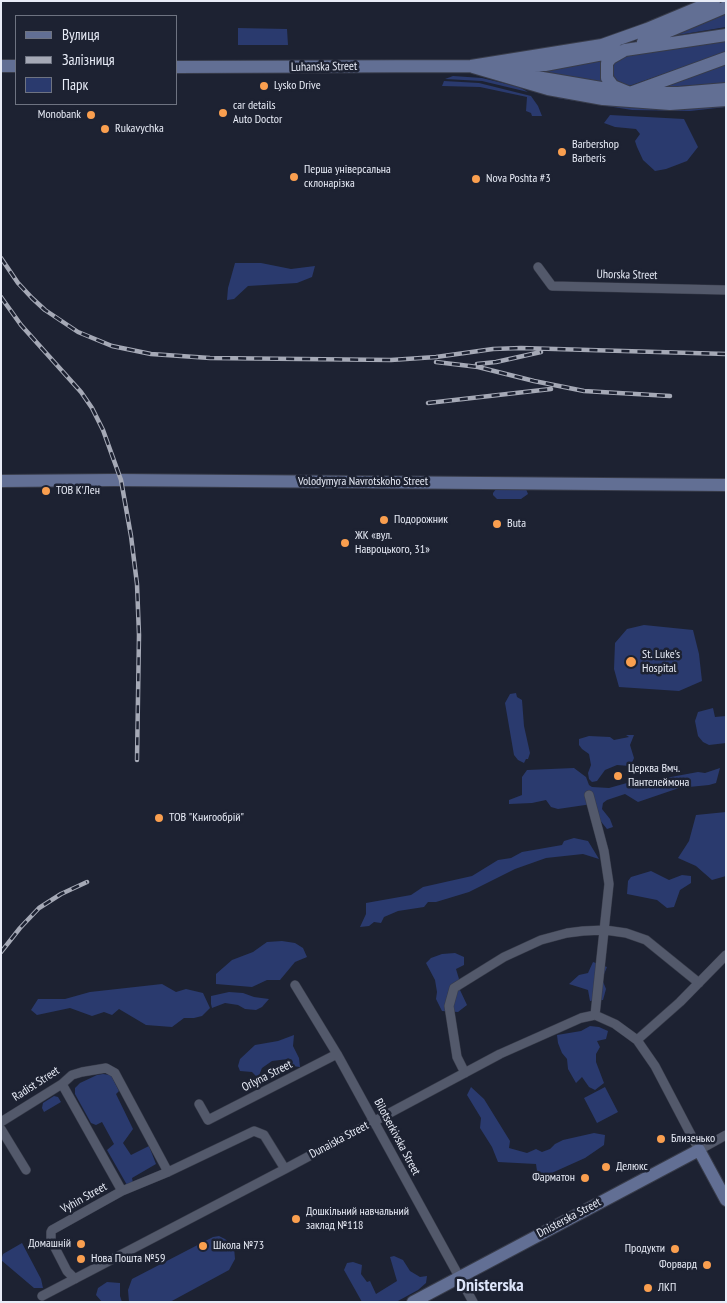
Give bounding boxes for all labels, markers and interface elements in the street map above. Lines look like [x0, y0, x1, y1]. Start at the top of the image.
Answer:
legend [15, 15, 178, 105]
text: Вулиця [62, 25, 100, 44]
text: Залізниця [62, 50, 115, 69]
street label: Luhanska Street [291, 59, 357, 75]
text: Парк [62, 75, 88, 94]
place label: Lysko Drive [274, 79, 321, 93]
marker: Lysko Drive [258, 80, 270, 92]
place label: car details Auto Doctor [233, 99, 282, 127]
marker: car details Auto Doctor [217, 107, 229, 119]
place label: Monobank [38, 108, 81, 122]
marker: Monobank [85, 109, 97, 121]
place label: Rukavychka [115, 122, 164, 136]
marker: Rukavychka [99, 123, 111, 135]
place label: Barbershop Barberis [572, 138, 619, 166]
marker: Barbershop Barberis [556, 146, 568, 158]
place label: Перша універсальна склонарізка [304, 163, 391, 191]
marker: Перша універсальна склонарізка [288, 171, 300, 183]
place label: Nova Poshta #3 [486, 172, 551, 186]
marker: Nova Poshta #3 [470, 173, 482, 185]
street label: Uhorska Street [596, 267, 658, 283]
street label: Volodymyra Navrotskoho Street [298, 475, 428, 489]
place label: ТОВ К'Лен [56, 484, 100, 498]
marker: ТОВ К'Лен [40, 485, 52, 497]
place label: Подорожник [394, 513, 448, 527]
marker: Подорожник [378, 514, 390, 526]
place label: Buta [507, 517, 526, 531]
marker: Buta [491, 518, 503, 530]
place label: ЖК «вул. Навроцького, 31» [355, 529, 430, 557]
marker: ЖК «вул. Навроцького, 31» [339, 537, 351, 549]
place label: St. Luke's Hospital [642, 648, 680, 676]
marker: St. Luke's Hospital [624, 655, 638, 669]
place label: Церква Вмч. Пантелеймона [628, 762, 689, 790]
marker: Церква Вмч. Пантелеймона [612, 770, 624, 782]
place label: ТОВ "Книгообрiй" [169, 811, 244, 825]
marker: ТОВ "Книгообрiй" [153, 812, 165, 824]
street label: Orlyna Street [239, 1057, 295, 1095]
street label: Radist Street [10, 1064, 62, 1104]
street label: Bilotserkivska Street [371, 1096, 423, 1178]
street label: Dunaiska Street [307, 1118, 371, 1162]
place label: Близенько [671, 1132, 715, 1146]
marker: Близенько [655, 1133, 667, 1145]
place label: Делюкс [616, 1160, 648, 1174]
marker: Делюкс [600, 1161, 612, 1173]
place label: Фарматон [532, 1171, 575, 1185]
marker: Фарматон [579, 1172, 591, 1184]
street label: Vyhin Street [58, 1179, 110, 1217]
street label: Dnisterska Street [534, 1195, 604, 1241]
place label: Дошкільний навчальний заклад №118 [306, 1205, 409, 1233]
marker: Дошкільний навчальний заклад №118 [290, 1213, 302, 1225]
place label: Домашній [28, 1237, 71, 1251]
marker: Домашній [75, 1238, 87, 1250]
place label: Школа №73 [213, 1239, 264, 1253]
marker: Школа №73 [197, 1240, 209, 1252]
place label: Продукти [625, 1242, 665, 1256]
marker: Продукти [669, 1243, 681, 1255]
place label: Нова Пошта №59 [91, 1252, 165, 1266]
marker: Нова Пошта №59 [75, 1253, 87, 1265]
place label: Форвард [659, 1258, 697, 1272]
marker: Форвард [701, 1259, 713, 1271]
district label: Dnisterska [456, 1275, 524, 1297]
place label: ЛКП [658, 1281, 676, 1295]
marker: ЛКП [642, 1282, 654, 1294]

